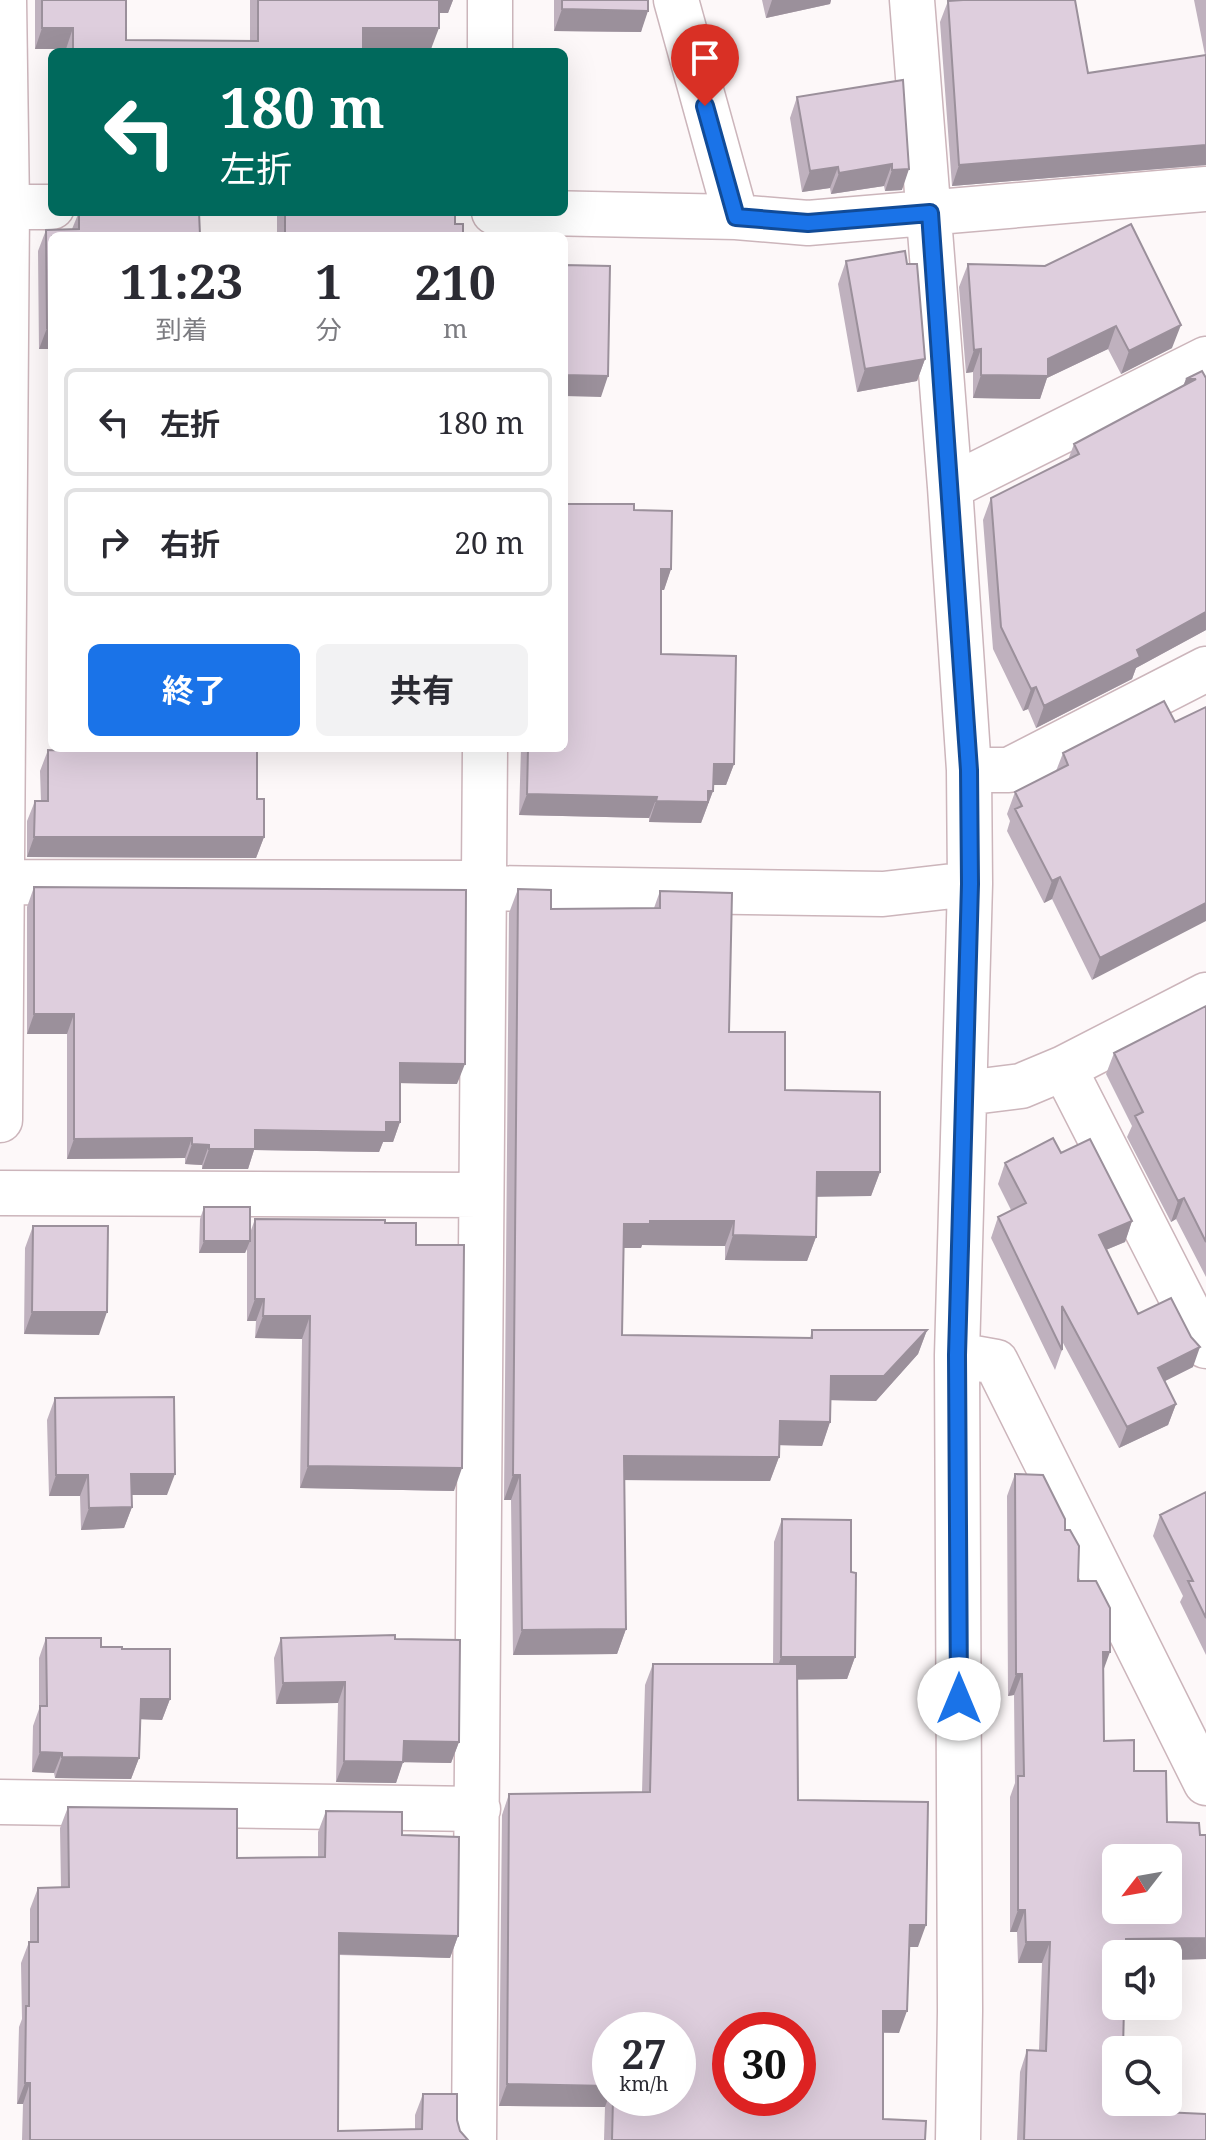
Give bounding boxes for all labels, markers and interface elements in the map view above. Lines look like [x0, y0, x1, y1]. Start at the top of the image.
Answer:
pin [671, 24, 739, 106]
icon: arrive [683, 36, 727, 80]
text: 180 m [220, 68, 385, 144]
icon: left [88, 80, 192, 184]
text: 左折 [220, 144, 292, 193]
text: 11:23 [120, 248, 243, 313]
text: 1 [315, 248, 342, 313]
text: 210 [414, 249, 496, 314]
text: m [443, 310, 467, 346]
text: 到着 [156, 311, 208, 347]
text: 分 [316, 311, 342, 347]
icon: left [92, 400, 136, 444]
text: 180 m [438, 402, 524, 443]
text: 左折 [160, 403, 220, 444]
icon: right [92, 520, 136, 564]
text: 20 m [454, 522, 524, 563]
text: 右折 [160, 523, 220, 564]
button: 終了 [88, 644, 300, 736]
button: 共有 [316, 644, 528, 736]
position arrow [917, 1657, 1001, 1741]
north arrow [1102, 1844, 1182, 1924]
map controls [1102, 1844, 1182, 2116]
button: sound [1102, 1940, 1182, 2020]
speed limit sign: 30 [712, 2012, 816, 2116]
text: 27 [621, 2026, 667, 2081]
button: search [1102, 2036, 1182, 2116]
text: km/h [619, 2070, 669, 2097]

